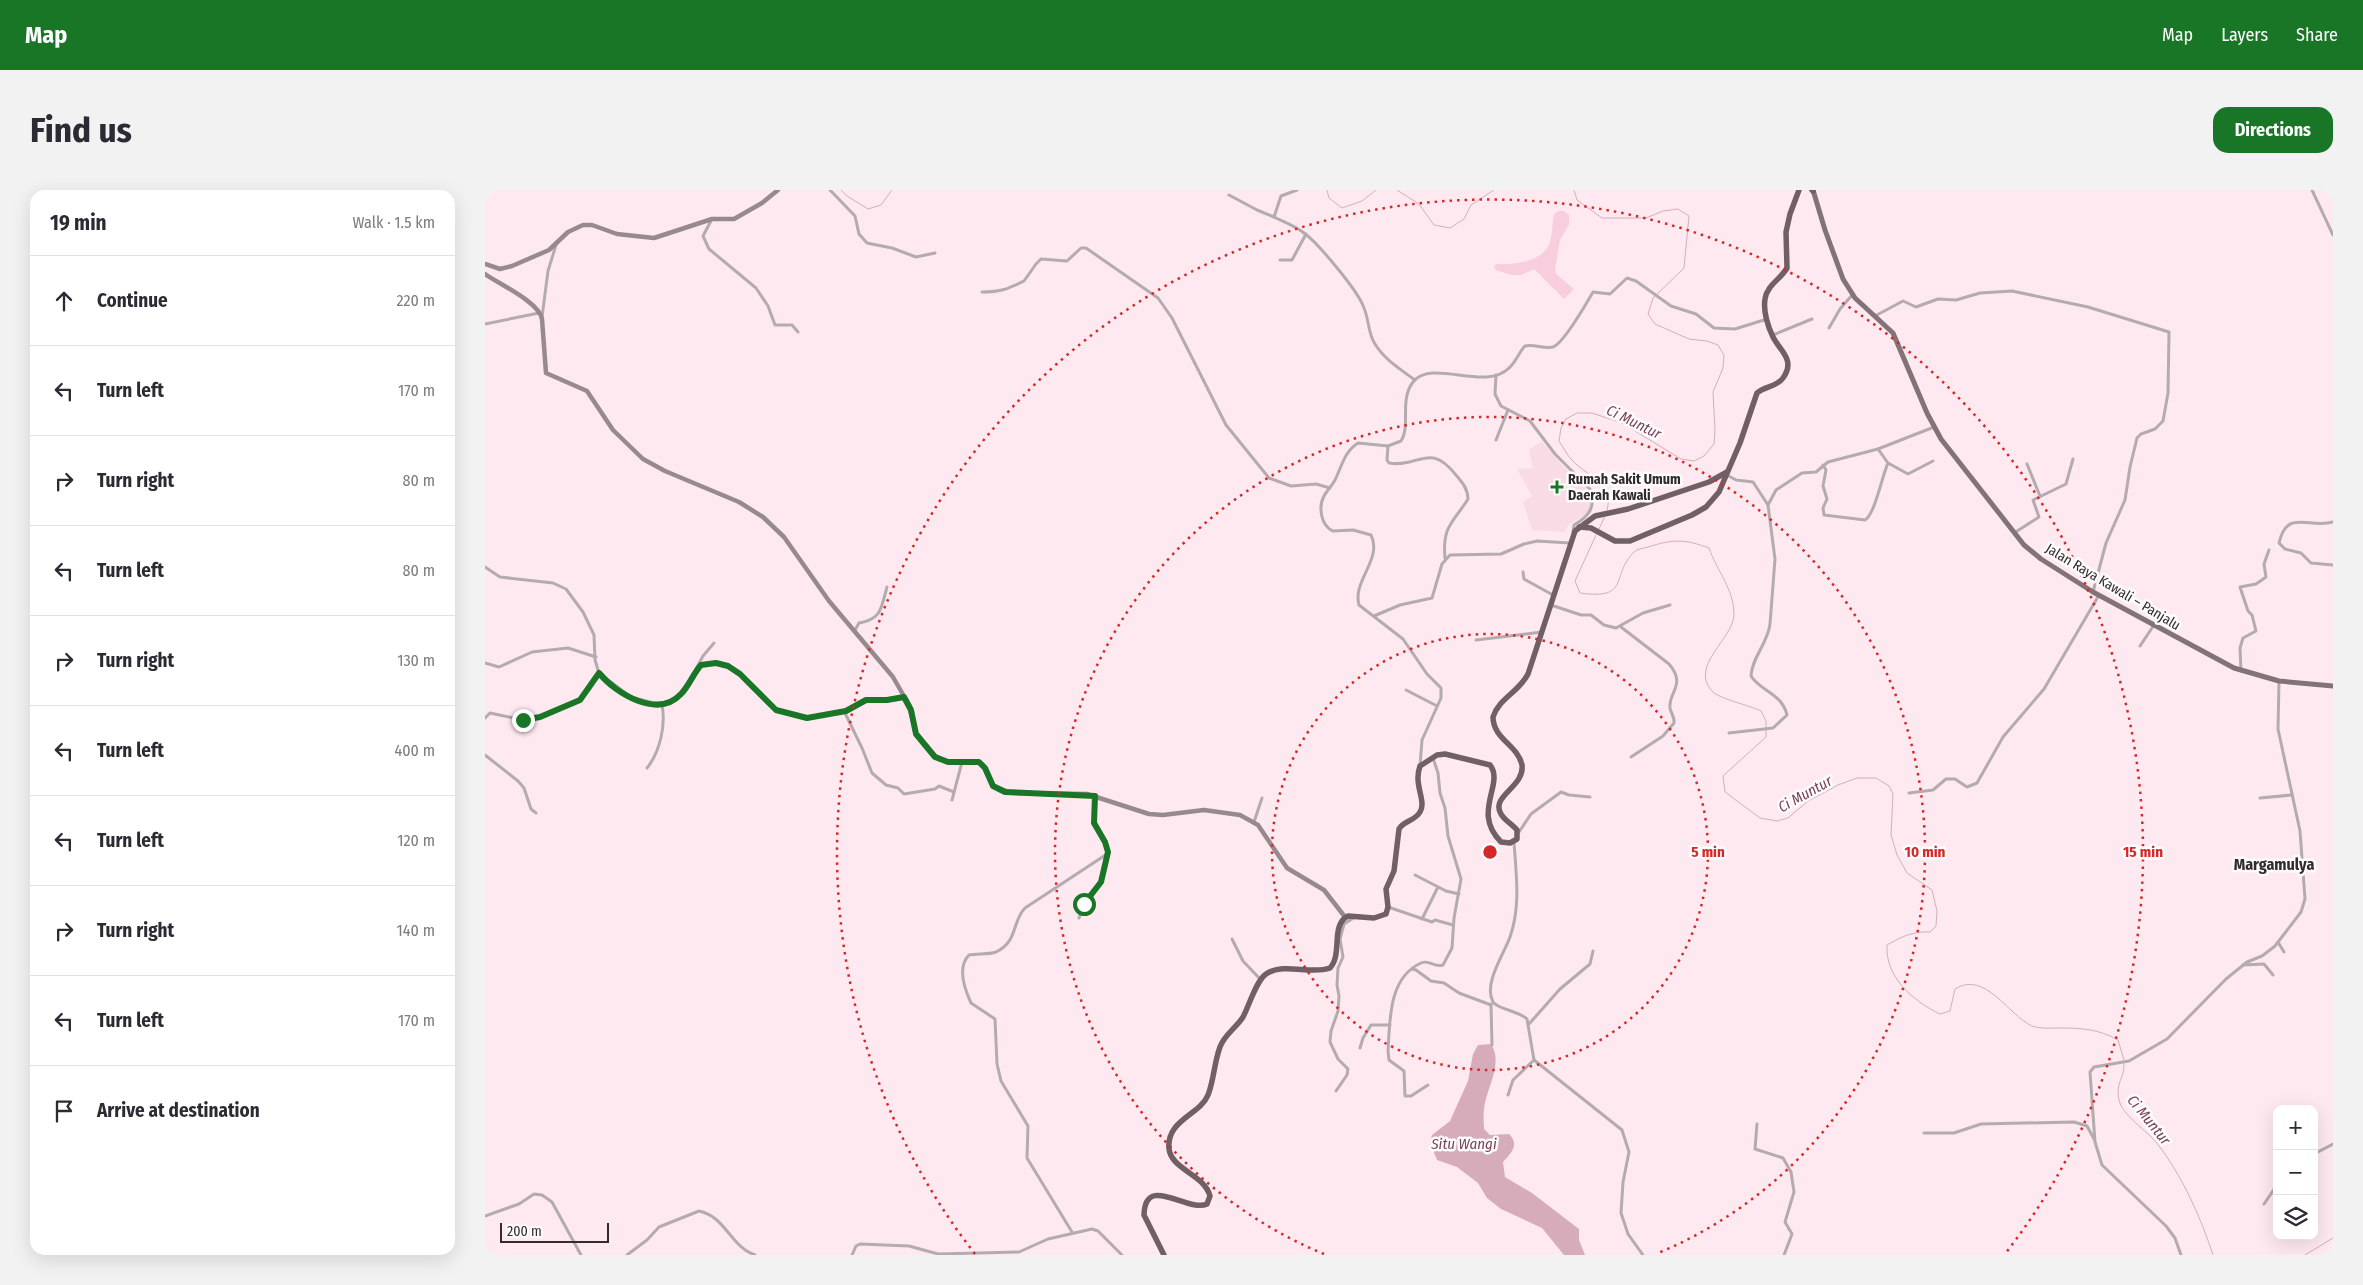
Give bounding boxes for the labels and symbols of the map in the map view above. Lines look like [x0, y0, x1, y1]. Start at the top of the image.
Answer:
water label: Ci Muntur [1604, 401, 1665, 443]
place label: Rumah Sakit Umum Daerah Kawali [1568, 471, 1681, 504]
marker: Rumah Sakit Umum Daerah Kawali [1550, 480, 1564, 494]
street label: Jalan Raya Kawali – Panjalu [2042, 540, 2184, 634]
route end [512, 709, 535, 732]
water label: Ci Muntur [1775, 771, 1836, 816]
centre of rings [1481, 843, 1499, 861]
text: 5 min [1691, 843, 1725, 861]
text: 10 min [1905, 843, 1946, 861]
text: 15 min [2123, 843, 2163, 861]
district label: Margamulya [2234, 855, 2314, 874]
route start [1073, 893, 1096, 916]
water label: Ci Muntur [2123, 1091, 2175, 1149]
water label: Situ Wangi [1430, 1135, 1497, 1153]
scale bar [500, 1220, 609, 1243]

